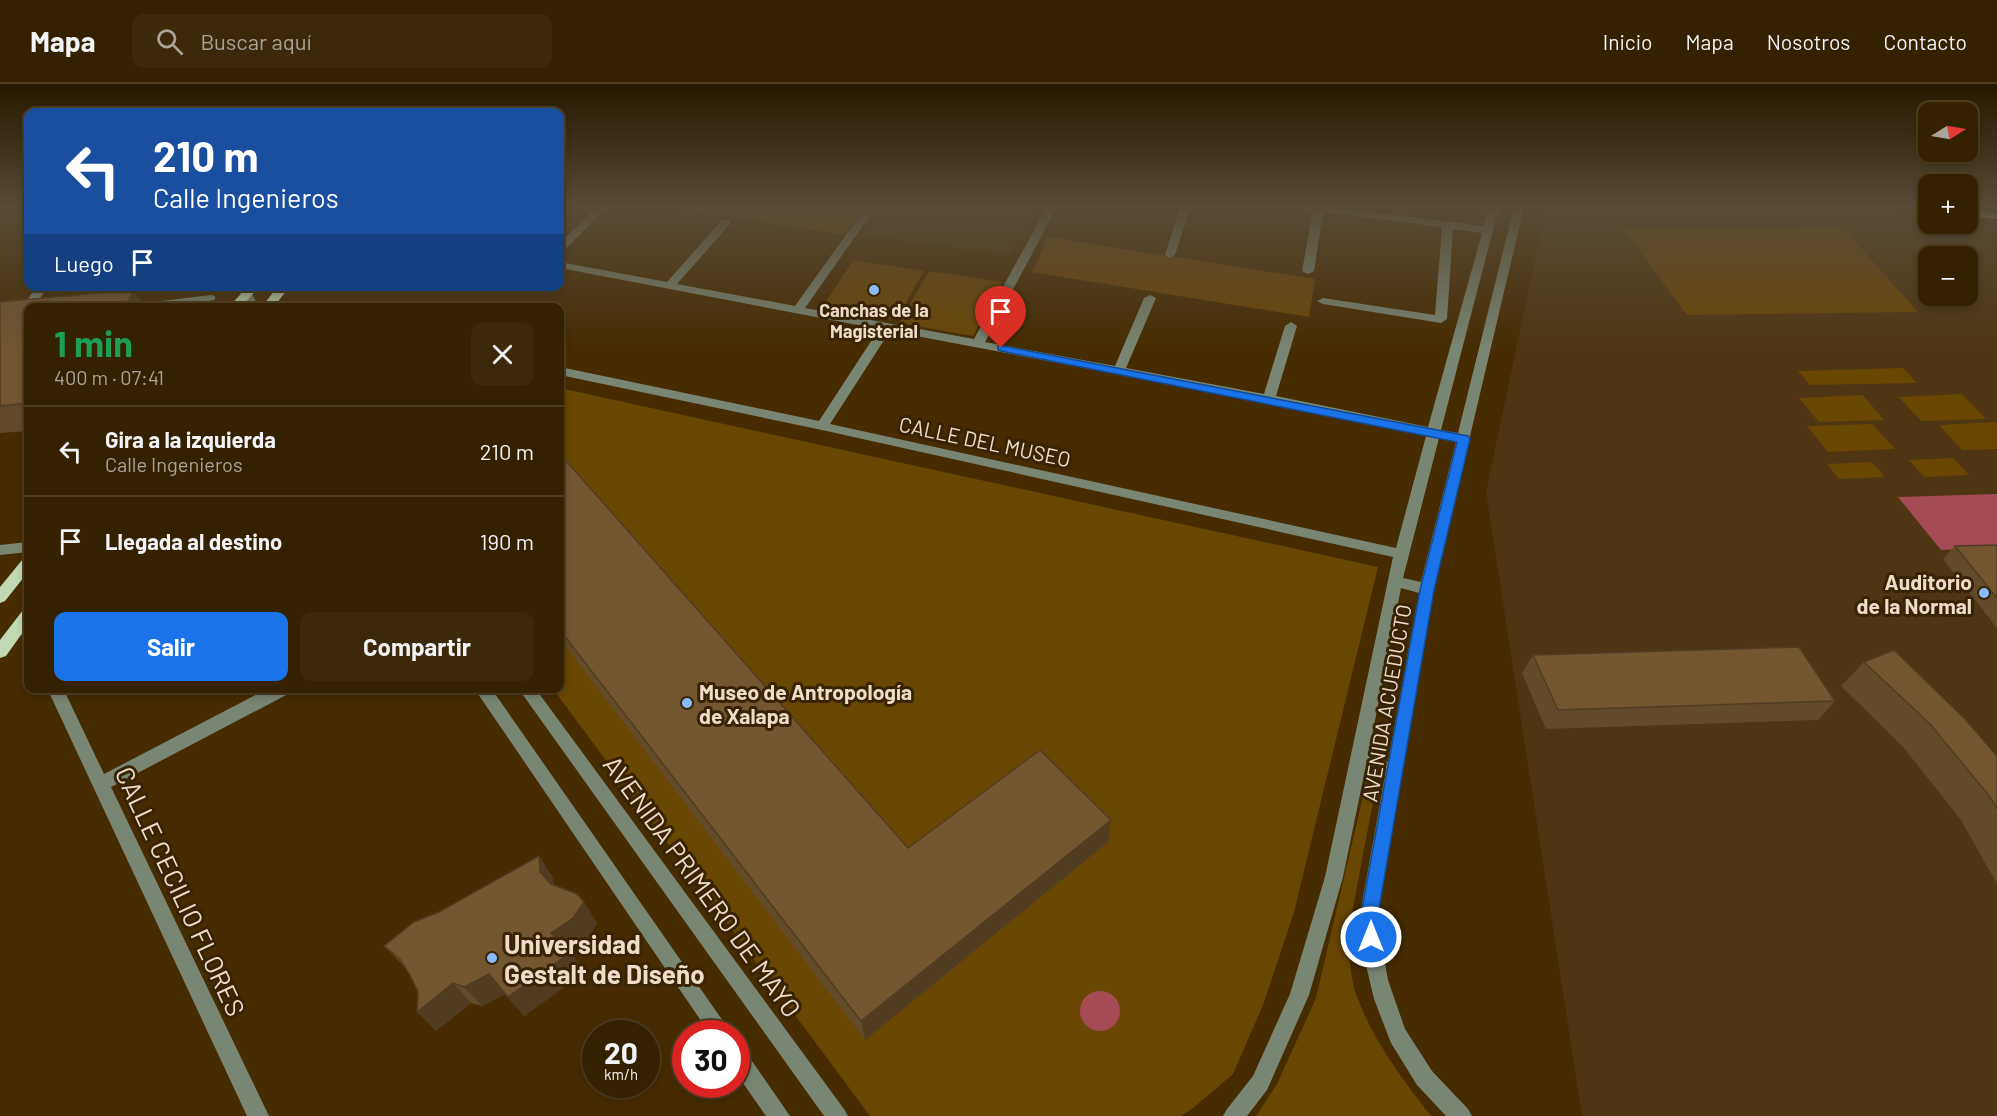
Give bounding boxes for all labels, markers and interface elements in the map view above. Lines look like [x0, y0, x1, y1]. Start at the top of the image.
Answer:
search box [132, 14, 552, 68]
text: Mapa [30, 24, 96, 58]
icon: search [153, 25, 186, 58]
text: Buscar aquí [201, 28, 311, 54]
text: Inicio [1603, 29, 1653, 54]
text: Mapa [1686, 29, 1734, 54]
text: Nosotros [1767, 29, 1850, 54]
text: Contacto [1883, 29, 1967, 54]
north arrow [1918, 102, 1978, 162]
map controls [1918, 102, 1978, 306]
text: 210 m [153, 130, 259, 180]
icon: left [54, 132, 132, 210]
button: + [1918, 174, 1978, 234]
text: Calle Ingenieros [153, 181, 339, 213]
icon: arrive [126, 246, 159, 279]
button: − [1918, 246, 1978, 306]
text: Luego [54, 250, 114, 276]
marker: Canchas de la Magisterial [867, 283, 881, 297]
pin [975, 286, 1026, 348]
icon: arrive [984, 295, 1017, 328]
place label: Canchas de la Magisterial [819, 299, 929, 342]
text: 1 min [54, 321, 133, 364]
button: close [471, 323, 534, 386]
text: 400 m · 07:41 [54, 365, 164, 389]
street label: CALLE DEL MUSEO [897, 411, 1073, 471]
text: Gira a la izquierda [105, 426, 276, 452]
icon: left [54, 435, 87, 468]
text: 210 m [480, 438, 534, 464]
text: Calle Ingenieros [105, 452, 243, 476]
icon: arrive [54, 525, 87, 558]
text: Llegada al destino [105, 528, 282, 554]
text: 190 m [480, 528, 534, 554]
place label: Auditorio de la Normal [1857, 569, 1972, 618]
marker: Auditorio de la Normal [1977, 586, 1991, 600]
street label: AVENIDA ACUEDUCTO [1356, 602, 1416, 804]
button: Salir [54, 612, 288, 681]
button: Compartir [300, 612, 534, 681]
place label: Museo de Antropología de Xalapa [699, 679, 912, 728]
marker: Museo de Antropología de Xalapa [680, 696, 694, 710]
street label: AVENIDA PRIMERO DE MAYO [598, 749, 808, 1023]
street label: CALLE CECILIO FLORES [110, 761, 252, 1021]
position arrow [1339, 905, 1403, 969]
place label: Universidad Gestalt de Diseño [504, 928, 705, 989]
marker: Universidad Gestalt de Diseño [485, 951, 499, 965]
speed limit sign: 30 [672, 1020, 750, 1098]
text: 20 [604, 1034, 638, 1070]
text: km/h [604, 1065, 638, 1083]

